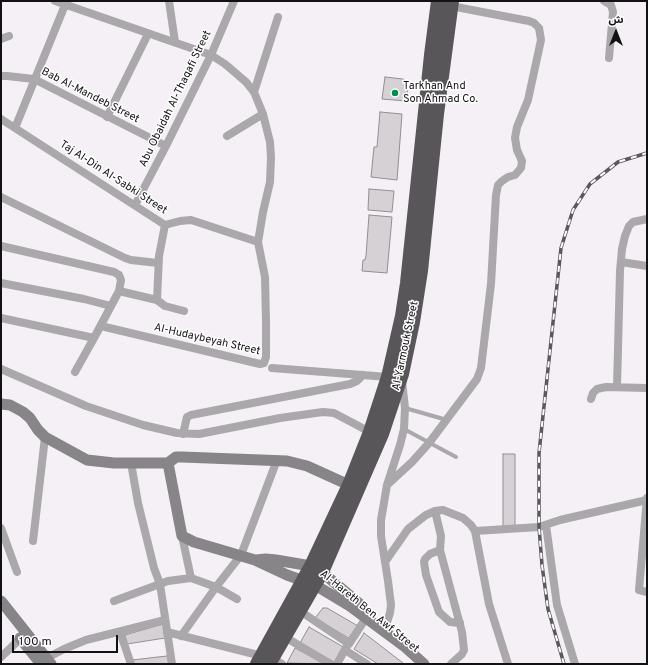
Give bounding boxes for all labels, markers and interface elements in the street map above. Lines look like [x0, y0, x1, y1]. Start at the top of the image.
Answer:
north arrow [596, 12, 636, 52]
text: ش [608, 13, 624, 27]
street label: Abu Obaidah Al-Thaqafi Street [137, 29, 215, 169]
street label: Bab Al-Mandeb Street [39, 66, 141, 126]
place label: Tarkhan And Son Ahmad Co. [403, 80, 478, 106]
marker: Tarkhan And Son Ahmad Co. [390, 88, 400, 98]
street label: Taj Al-Din Al-Sabki Street [57, 138, 169, 218]
street label: Al-Yarmouk Street [390, 300, 422, 392]
street label: Al-Hudaybeyah Street [153, 321, 261, 359]
street label: Al-Hareth Ben Awf Street [317, 568, 421, 656]
scale bar [14, 627, 120, 653]
text: 100 m [19, 634, 52, 650]

